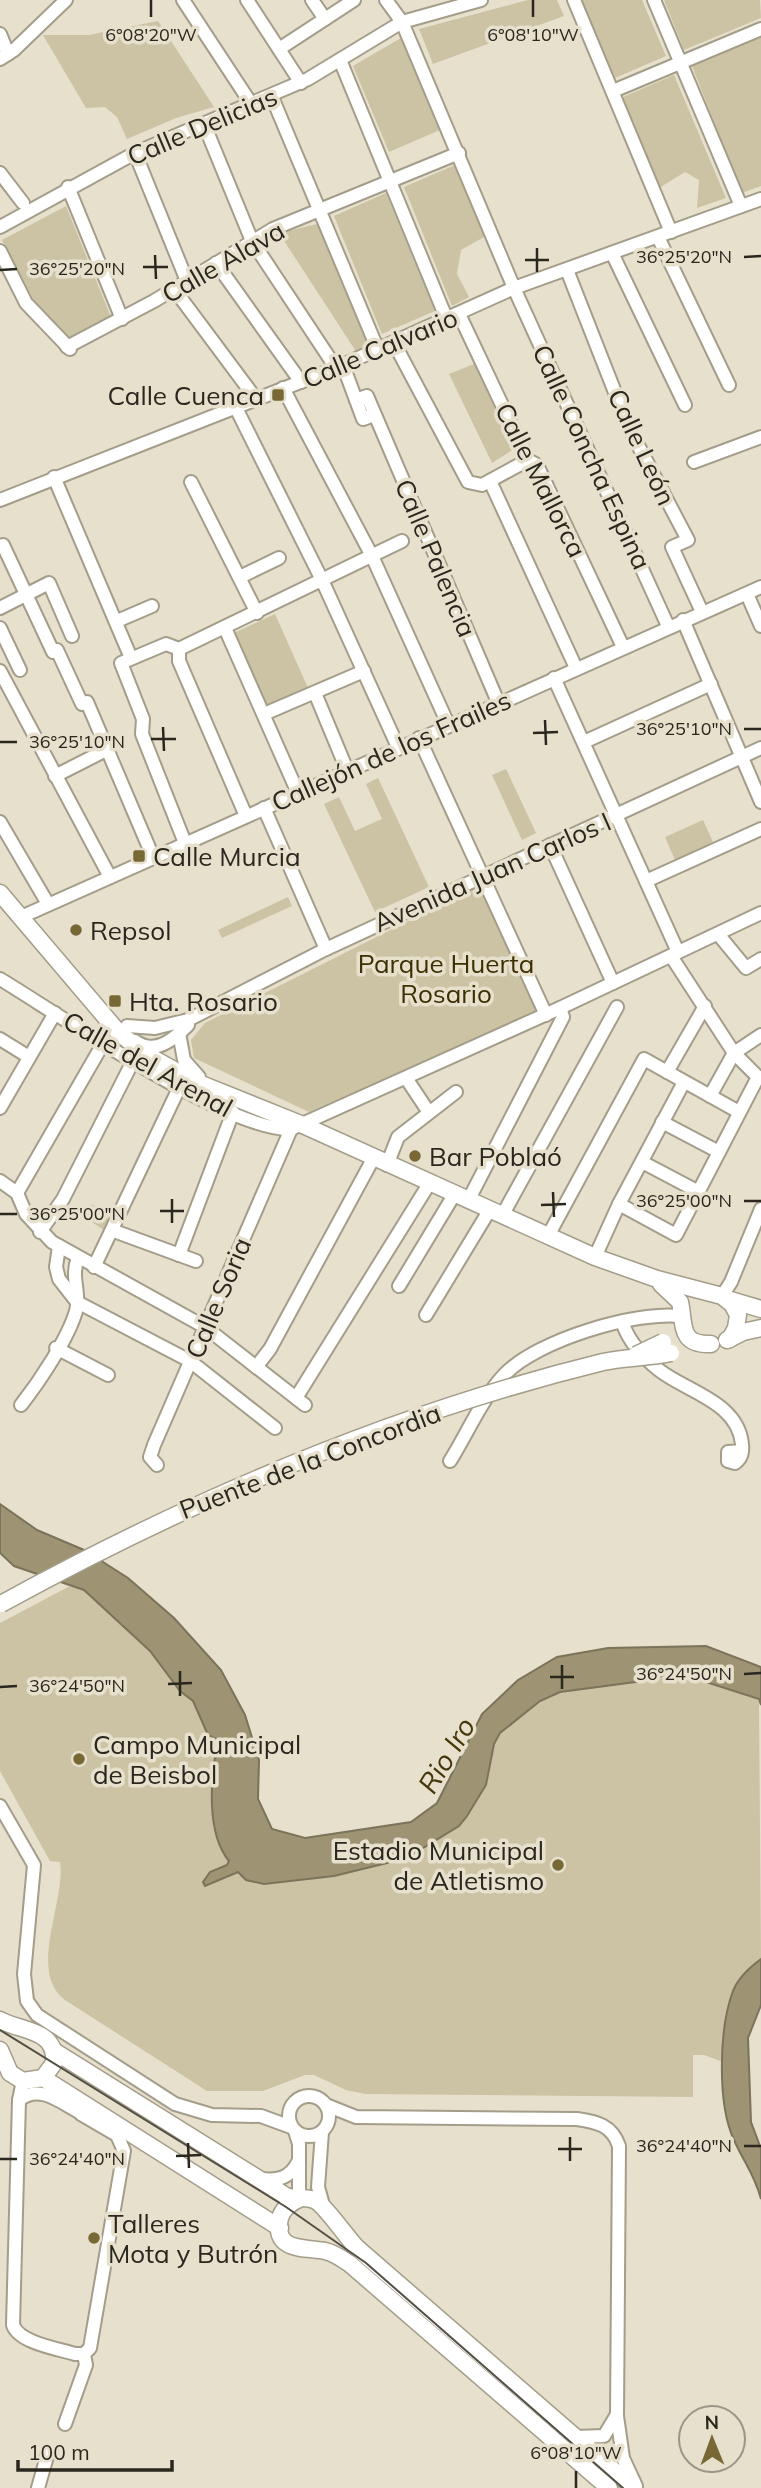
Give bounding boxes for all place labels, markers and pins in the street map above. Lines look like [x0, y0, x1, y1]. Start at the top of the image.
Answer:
place label: Calle Cuenca [108, 379, 264, 412]
marker: Calle Cuenca [270, 387, 286, 403]
place label: Calle Murcia [153, 840, 301, 873]
marker: Calle Murcia [131, 848, 147, 864]
place label: Repsol [90, 914, 171, 947]
marker: Repsol [68, 922, 84, 938]
place label: Hta. Rosario [129, 985, 278, 1018]
marker: Hta. Rosario [107, 993, 123, 1009]
place label: Bar Poblaó [429, 1140, 562, 1173]
marker: Bar Poblaó [407, 1148, 423, 1164]
place label: Campo Municipal de Beisbol [93, 1728, 301, 1791]
marker: Campo Municipal de Beisbol [71, 1751, 87, 1767]
place label: Estadio Municipal de Atletismo [333, 1834, 544, 1897]
marker: Estadio Municipal de Atletismo [550, 1857, 566, 1873]
place label: Talleres Mota y Butrón [108, 2207, 278, 2270]
marker: Talleres Mota y Butrón [86, 2230, 102, 2246]

